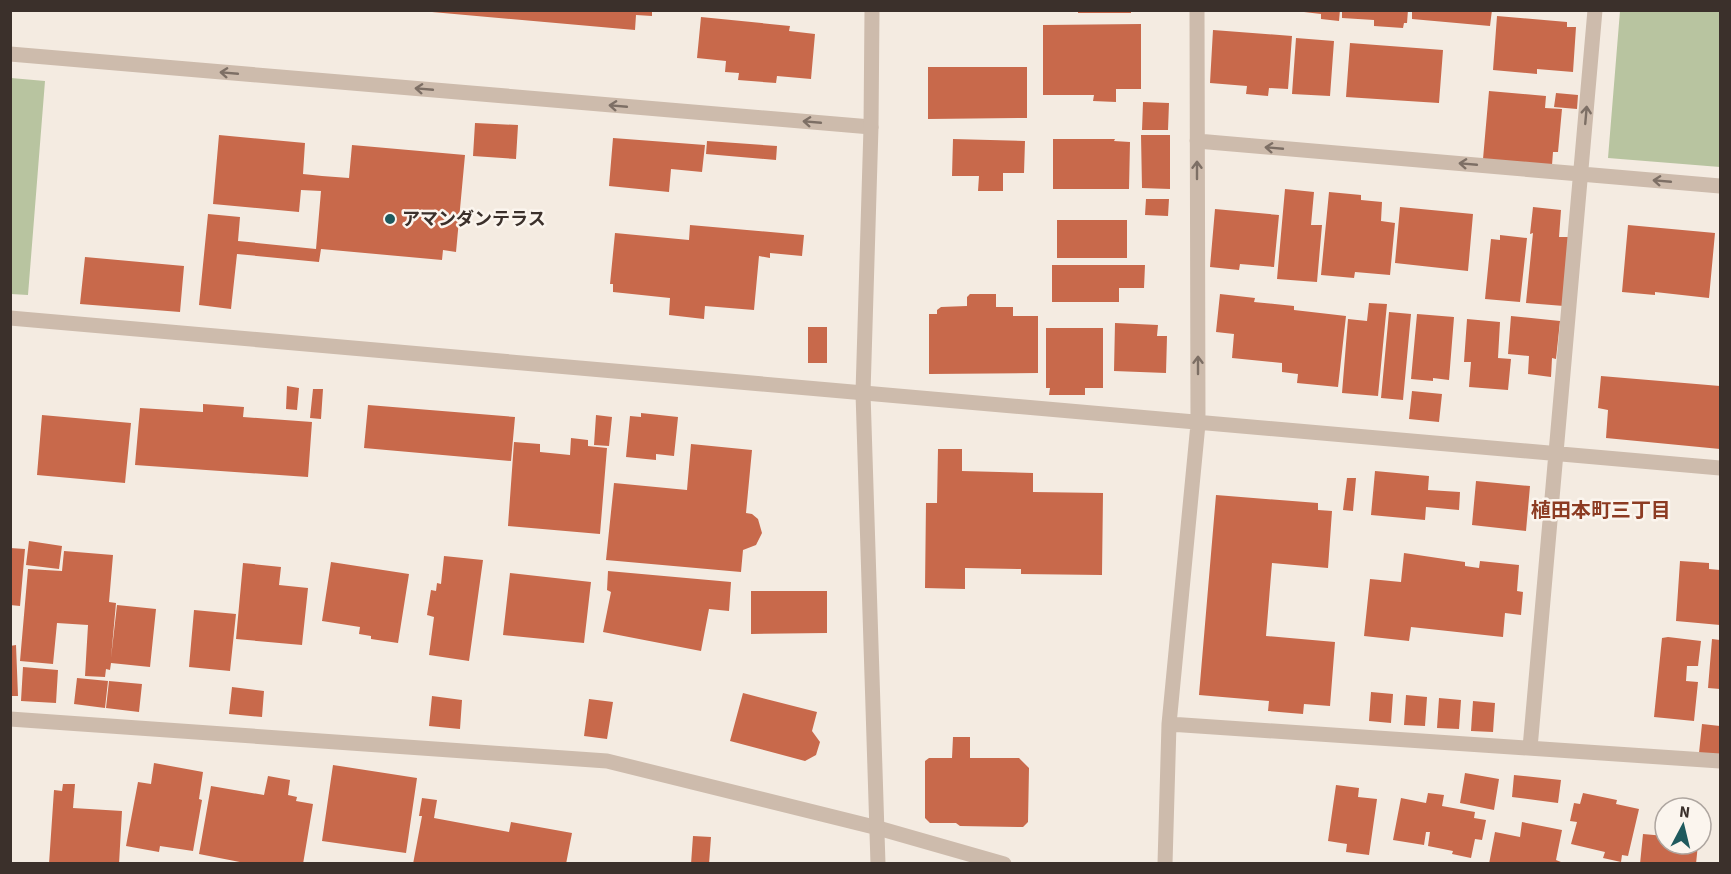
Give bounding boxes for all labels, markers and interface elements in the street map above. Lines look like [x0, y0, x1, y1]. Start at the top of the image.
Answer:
one-way arrow [220, 67, 240, 78]
one-way arrow [414, 83, 434, 94]
one-way arrow [609, 100, 629, 111]
one-way arrow [1581, 106, 1592, 126]
one-way arrow [803, 116, 823, 127]
one-way arrow [1264, 142, 1284, 153]
one-way arrow [1458, 158, 1478, 169]
one-way arrow [1191, 161, 1203, 181]
one-way arrow [1653, 175, 1673, 186]
place label: アマンダンテラス [402, 207, 546, 232]
marker: アマンダンテラス [383, 212, 397, 226]
one-way arrow [1192, 356, 1204, 376]
district label: 植田本町三丁目 [1531, 497, 1671, 525]
north arrow [1653, 796, 1713, 856]
text: N [1678, 801, 1691, 824]

